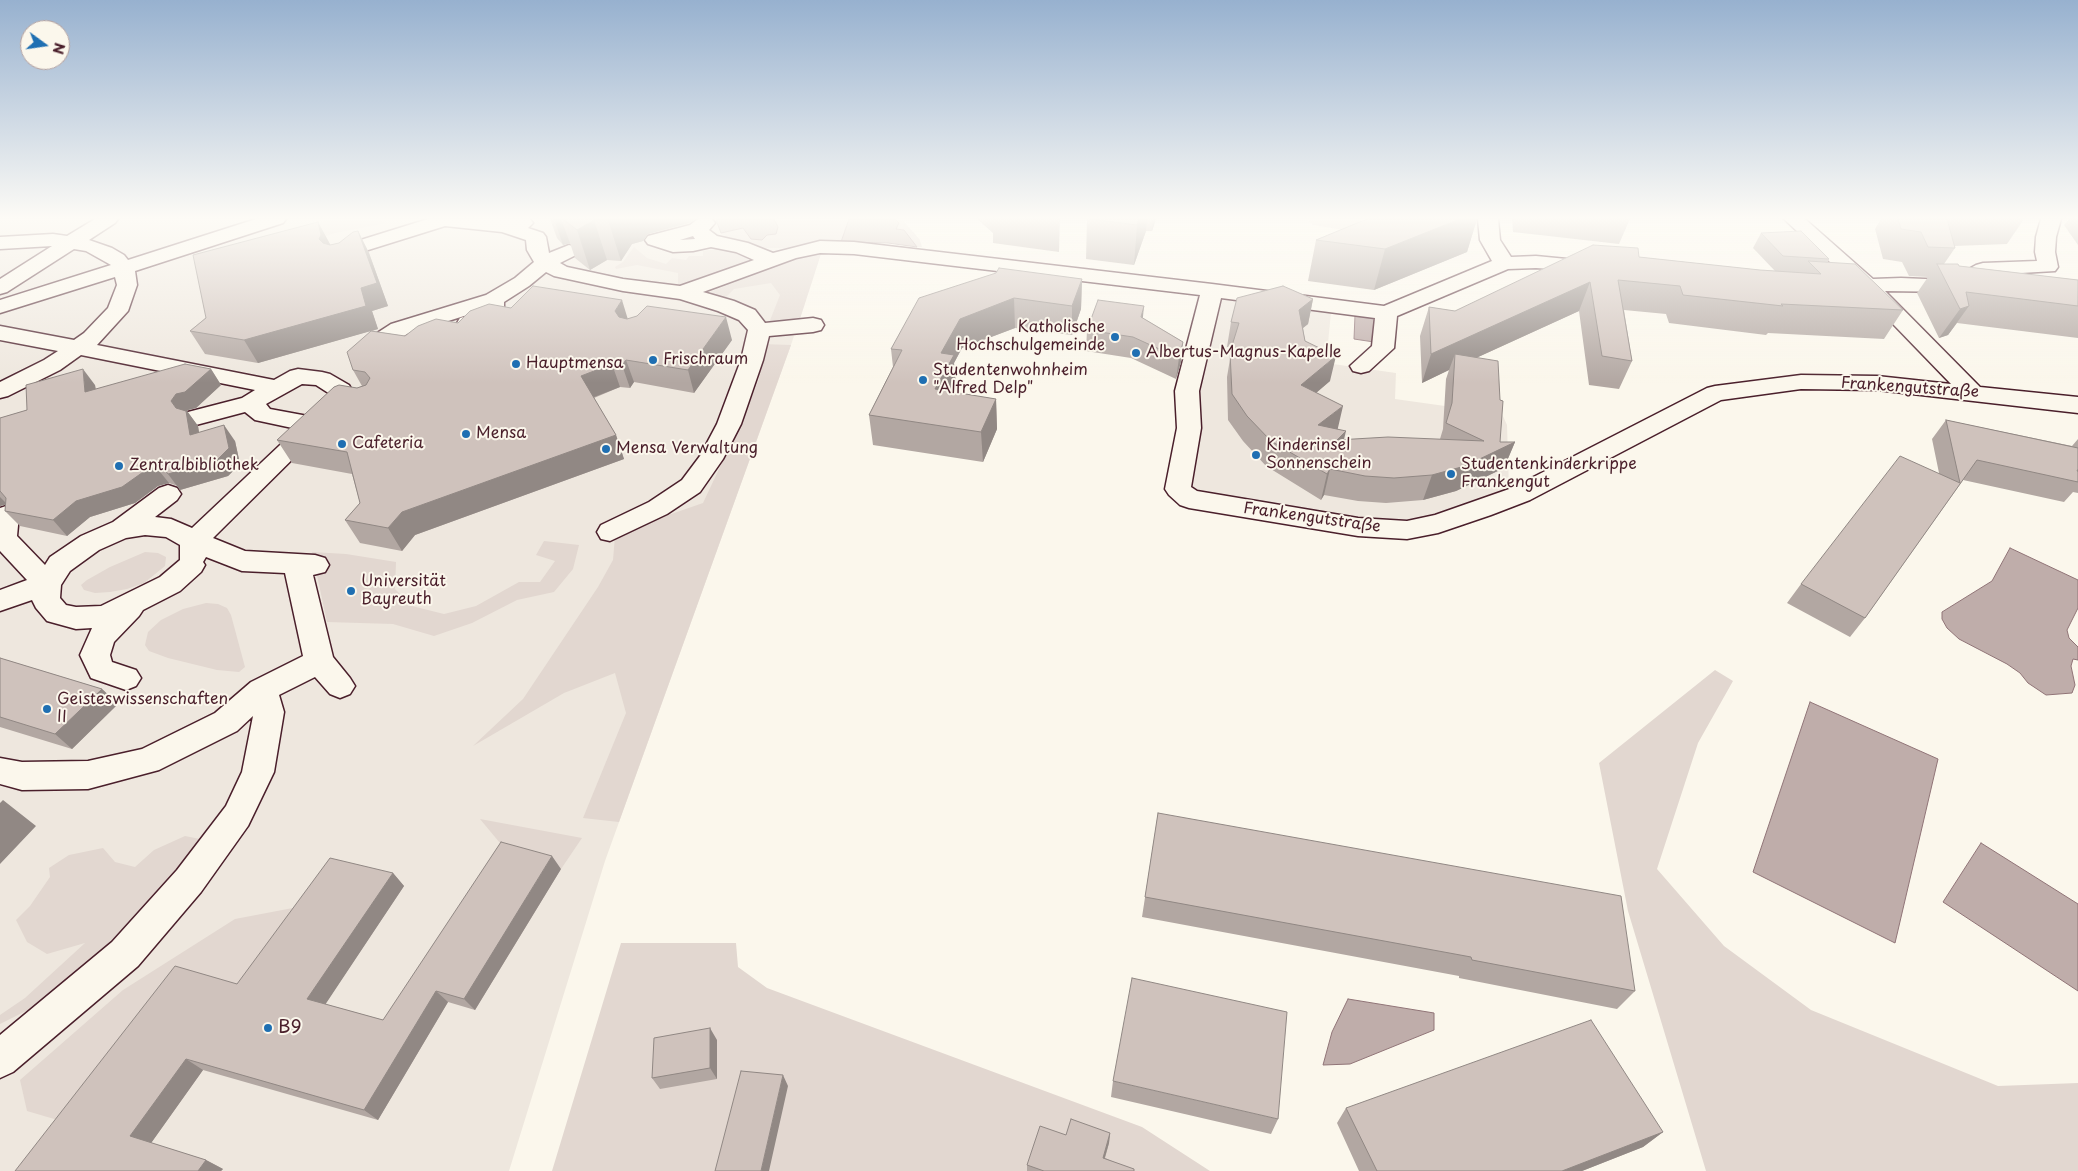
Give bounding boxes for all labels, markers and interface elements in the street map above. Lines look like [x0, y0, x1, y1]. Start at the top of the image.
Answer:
north arrow [20, 20, 70, 70]
text: N [48, 41, 71, 56]
place label: Katholische Hochschulgemeinde [956, 318, 1105, 356]
marker: Katholische Hochschulgemeinde [1109, 331, 1121, 343]
place label: Albertus-Magnus-Kapelle [1146, 343, 1342, 363]
marker: Albertus-Magnus-Kapelle [1130, 347, 1142, 359]
place label: Frischraum [663, 350, 748, 370]
place label: Hauptmensa [526, 354, 624, 374]
marker: Frischraum [647, 354, 659, 366]
marker: Hauptmensa [510, 358, 522, 370]
place label: Studentenwohnheim "Alfred Delp" [933, 361, 1088, 399]
marker: Studentenwohnheim "Alfred Delp" [917, 374, 929, 386]
street label: Frankengutstraße [1840, 374, 1980, 402]
place label: Mensa [476, 424, 526, 444]
marker: Mensa [460, 428, 472, 440]
place label: Cafeteria [352, 434, 424, 454]
place label: Kinderinsel Sonnenschein [1266, 436, 1372, 474]
marker: Cafeteria [336, 438, 348, 450]
place label: Mensa Verwaltung [616, 439, 758, 459]
marker: Mensa Verwaltung [600, 443, 612, 455]
marker: Kinderinsel Sonnenschein [1250, 449, 1262, 461]
place label: Studentenkinderkrippe Frankengut [1461, 455, 1637, 493]
place label: Zentralbibliothek [129, 456, 259, 476]
marker: Zentralbibliothek [113, 460, 125, 472]
marker: Studentenkinderkrippe Frankengut [1445, 468, 1457, 480]
street label: Frankengutstraße [1242, 499, 1382, 537]
place label: Universität Bayreuth [361, 572, 446, 610]
marker: Universität Bayreuth [345, 585, 357, 597]
place label: Geisteswissenschaften II [57, 690, 228, 728]
marker: Geisteswissenschaften II [41, 703, 53, 715]
place label: B9 [278, 1017, 302, 1039]
marker: B9 [262, 1022, 274, 1034]

